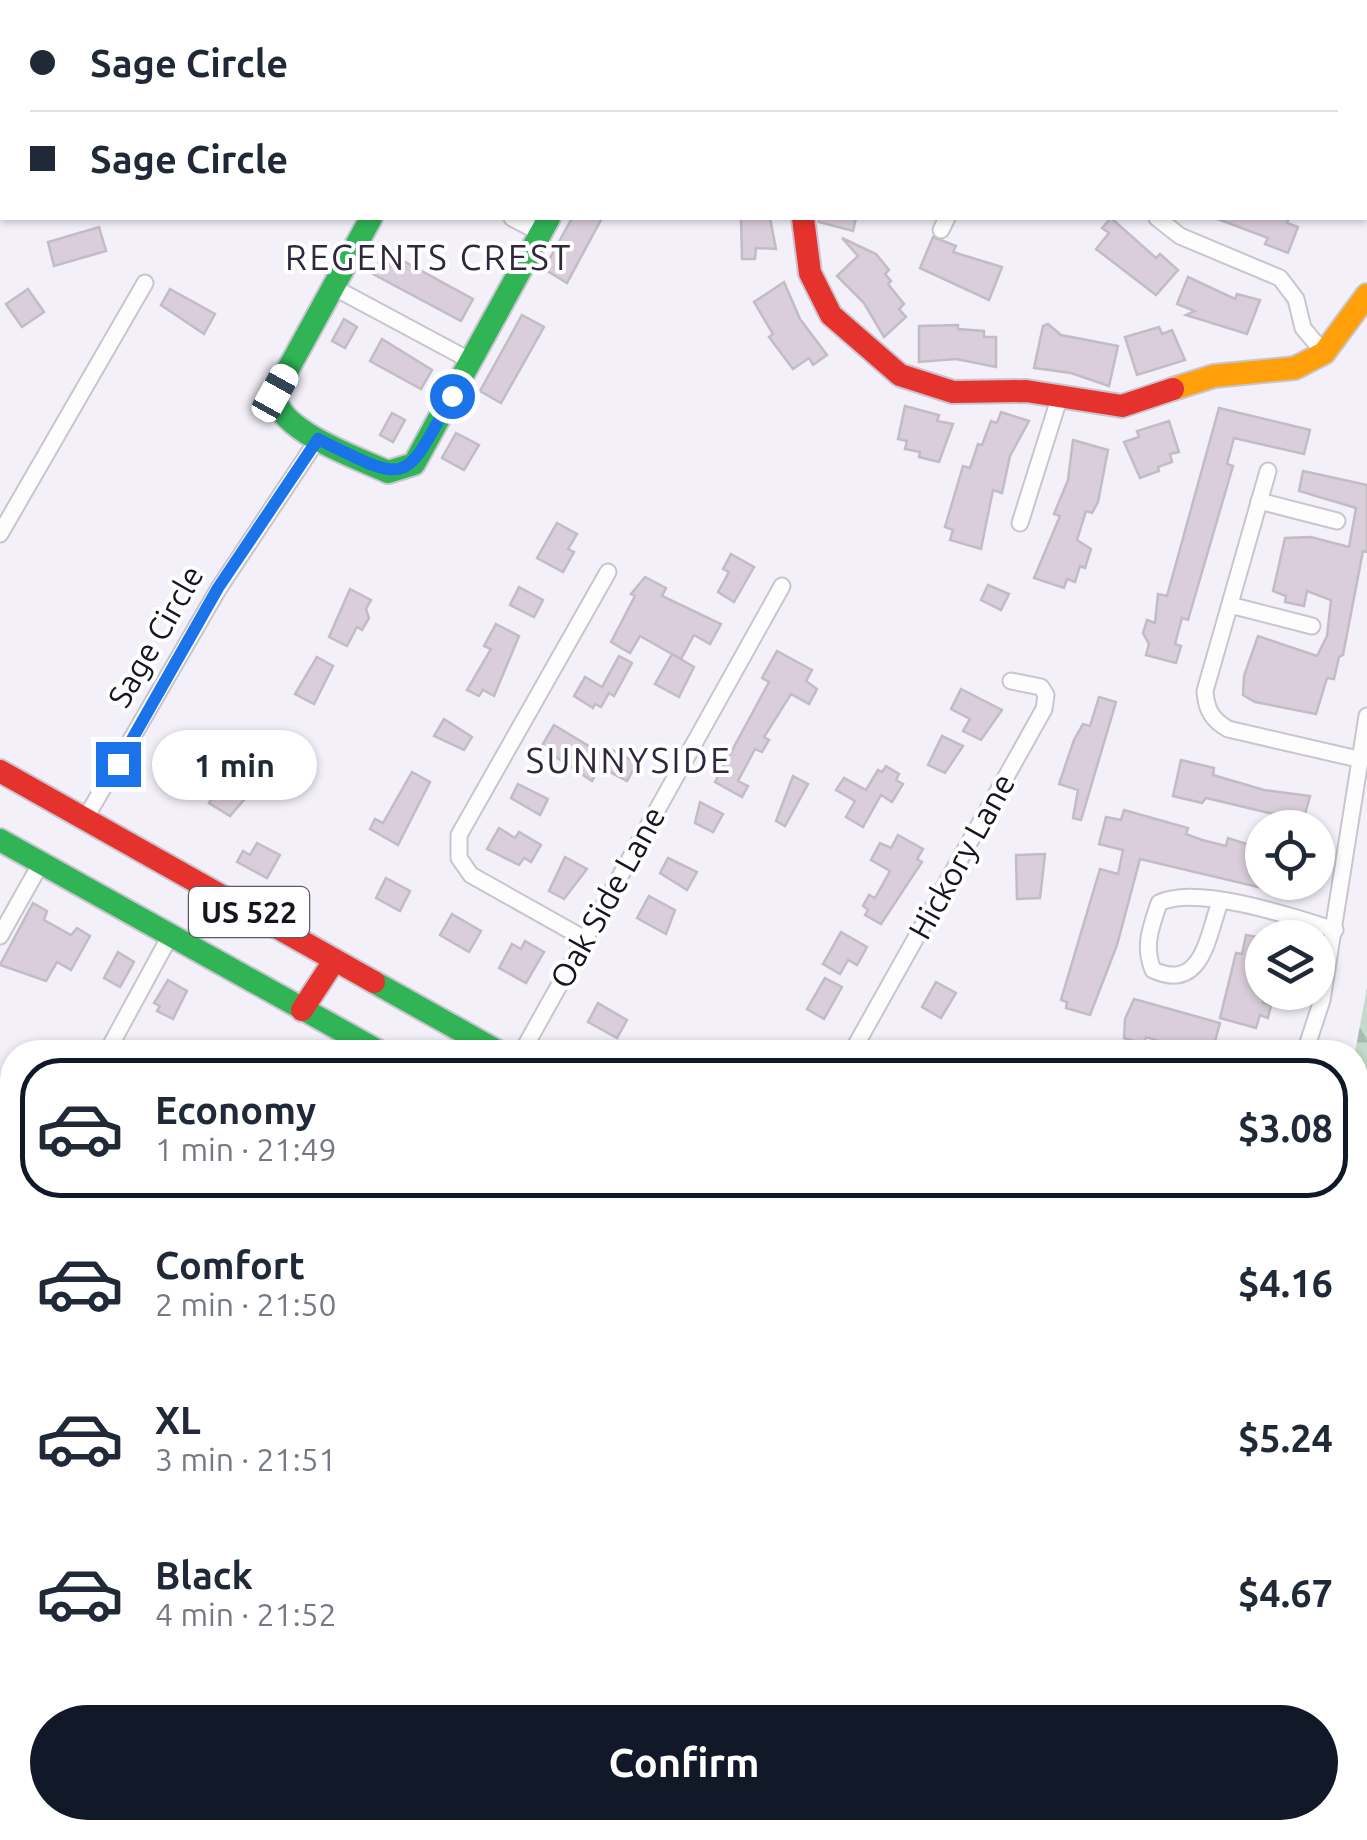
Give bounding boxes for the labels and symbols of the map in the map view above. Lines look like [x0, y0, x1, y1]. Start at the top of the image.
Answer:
district label: REGENTS CREST [285, 237, 573, 277]
car [247, 359, 303, 427]
route start [430, 374, 475, 419]
street label: Sage Circle [100, 559, 210, 713]
callout: 1 min [153, 729, 318, 799]
district label: SUNNYSIDE [526, 740, 732, 780]
route end [96, 742, 141, 787]
street label: Hickory Lane [901, 767, 1021, 945]
street label: Oak Side Lane [542, 800, 672, 994]
road number: US 522 [189, 887, 309, 937]

